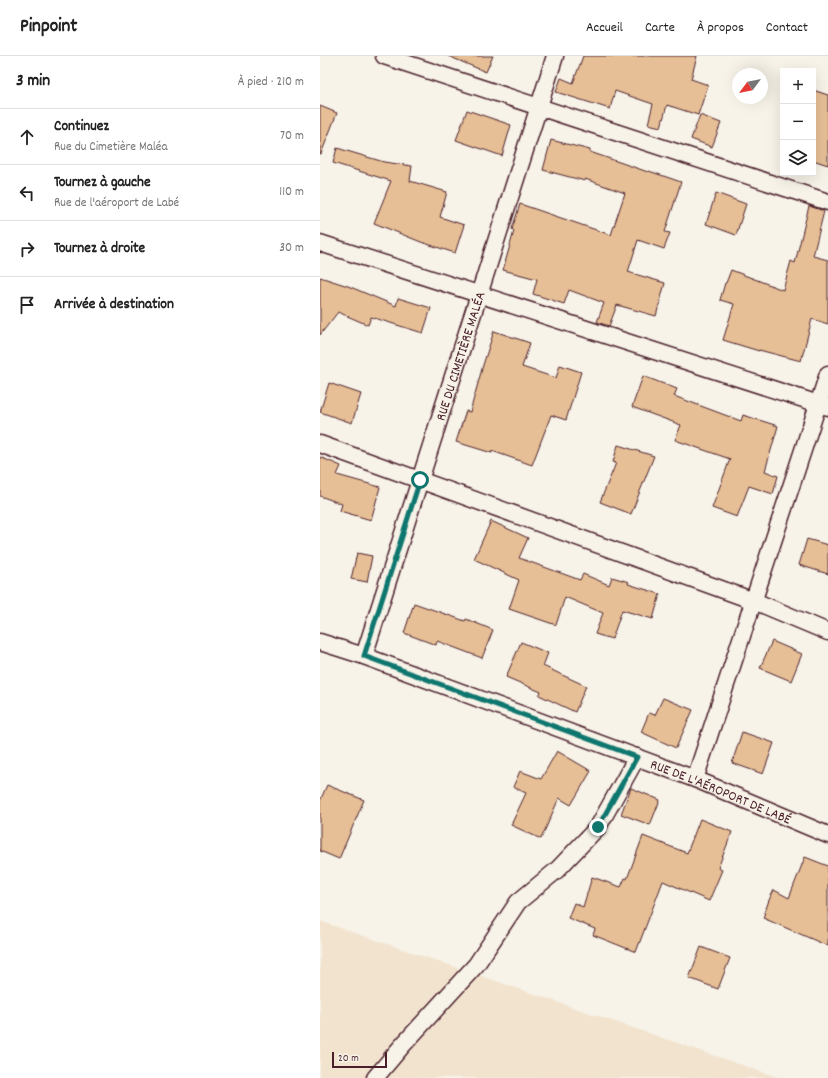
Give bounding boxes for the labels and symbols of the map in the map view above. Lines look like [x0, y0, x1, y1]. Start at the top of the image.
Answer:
north arrow [732, 68, 768, 104]
street label: RUE DU CIMETIÈRE MALÉA [432, 289, 491, 424]
route start [411, 471, 429, 489]
street label: RUE DE L'AÉROPORT DE LABÉ [647, 755, 795, 831]
route end [589, 818, 607, 836]
scale bar [332, 1050, 387, 1069]

